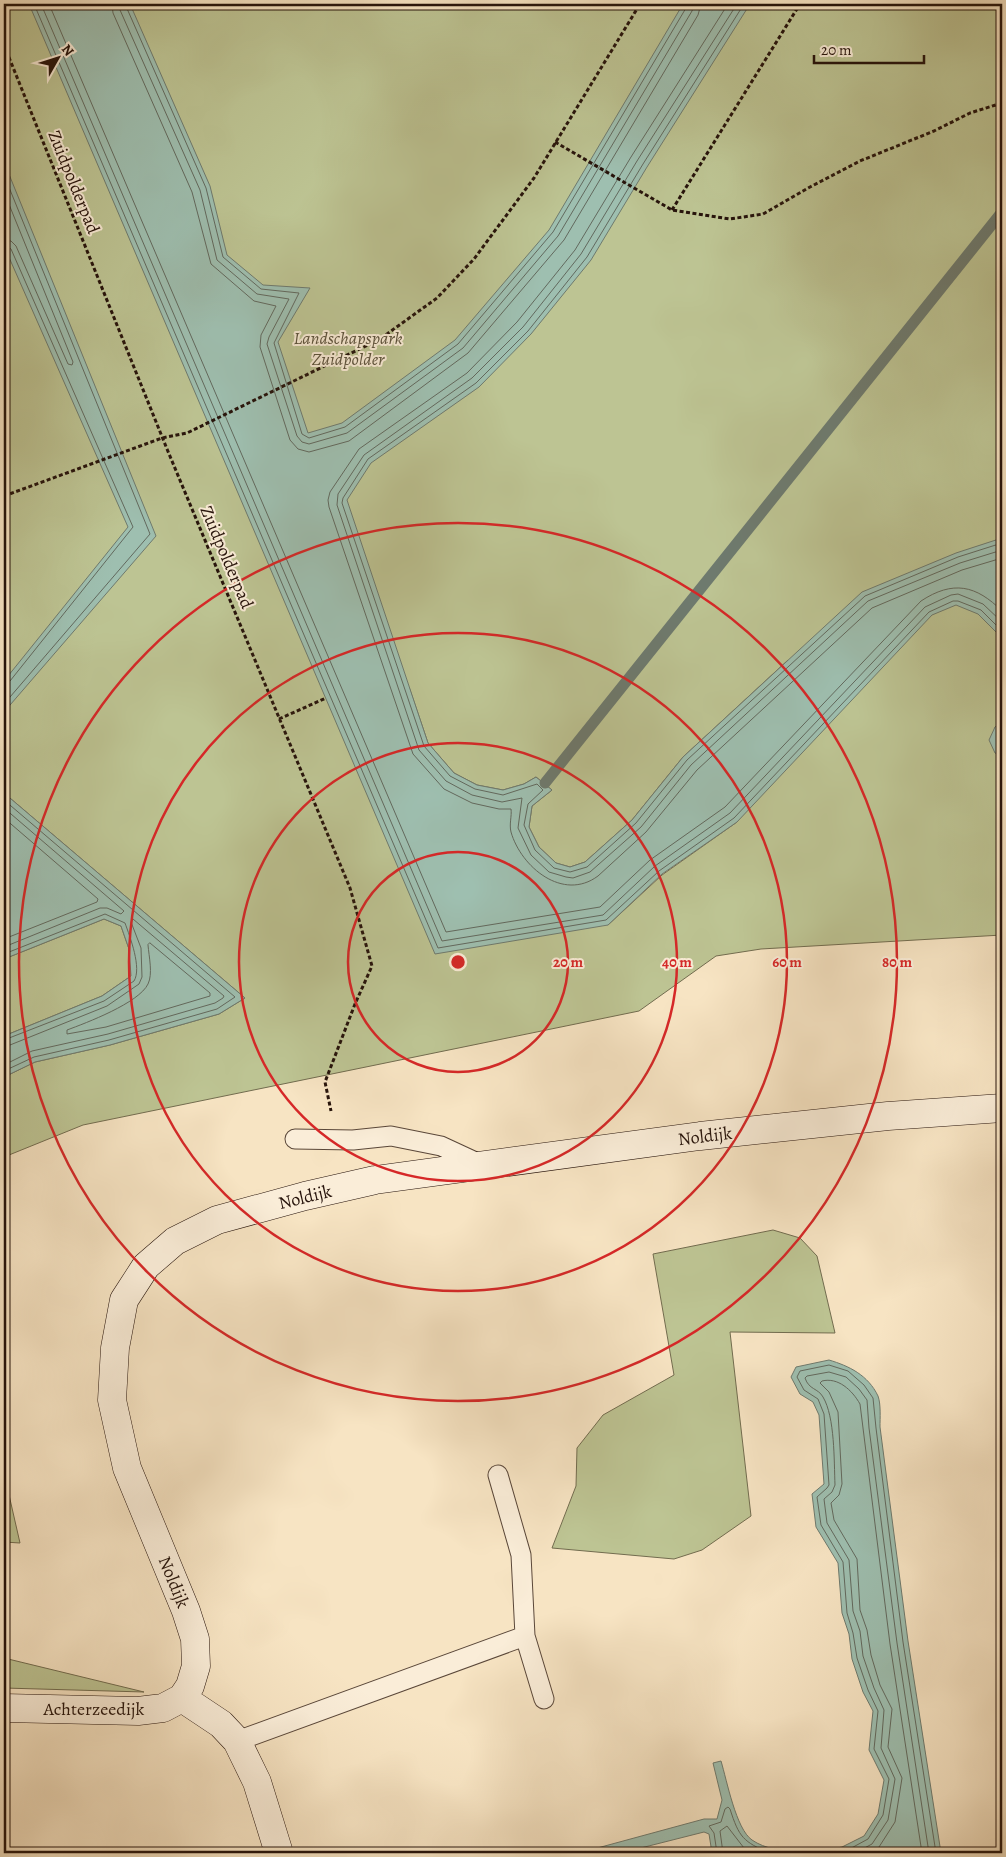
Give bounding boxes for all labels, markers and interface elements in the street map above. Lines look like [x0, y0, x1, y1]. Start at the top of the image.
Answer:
north arrow [32, 32, 82, 82]
scale bar [814, 32, 924, 64]
text: N [57, 40, 78, 60]
text: 20 m [821, 40, 852, 60]
street label: Zuidpolderpad [42, 127, 106, 238]
park label: Landschapspark Zuidpolder [293, 326, 403, 371]
street label: Zuidpolderpad [195, 502, 260, 612]
text: 20 m [553, 952, 583, 972]
text: 40 m [662, 952, 692, 972]
text: 60 m [772, 952, 802, 972]
text: 80 m [882, 952, 912, 972]
centre of rings [449, 953, 467, 971]
street label: Noldijk [677, 1121, 733, 1151]
street label: Noldijk [276, 1179, 334, 1215]
street label: Noldijk [153, 1552, 195, 1612]
street label: Achterzeedijk [43, 1697, 145, 1721]

